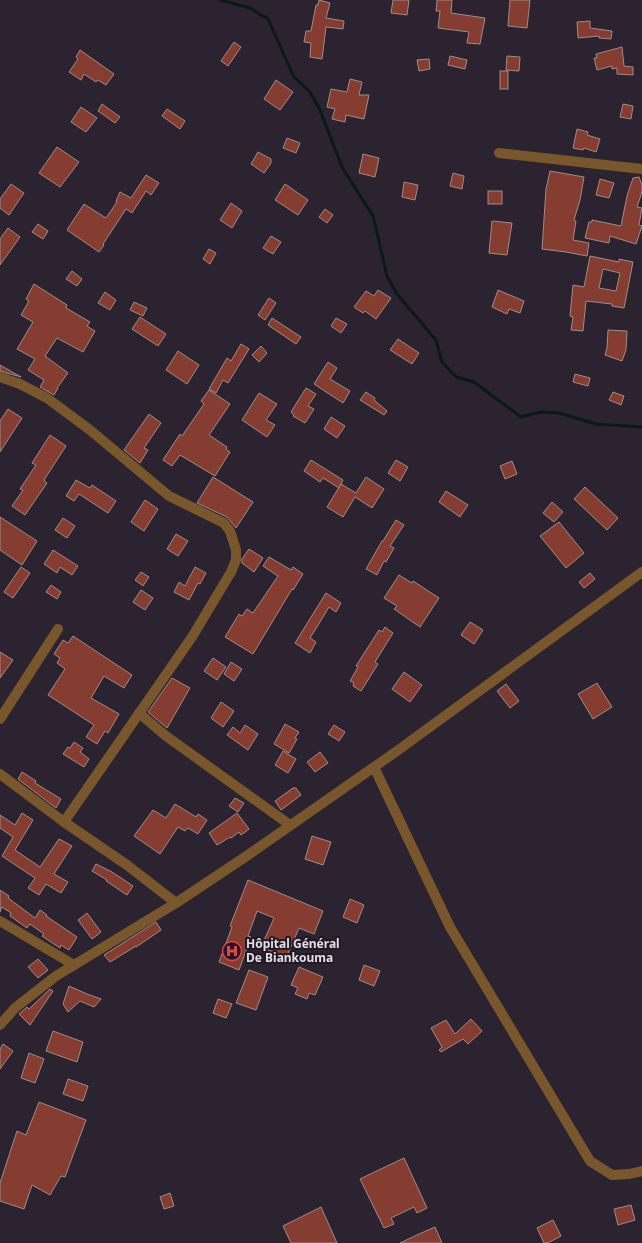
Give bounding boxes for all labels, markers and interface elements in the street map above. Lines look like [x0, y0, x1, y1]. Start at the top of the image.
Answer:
place label: Hôpital Général De Biankouma [246, 935, 340, 966]
hospital icon: Hôpital Général De Biankouma [221, 940, 243, 962]

